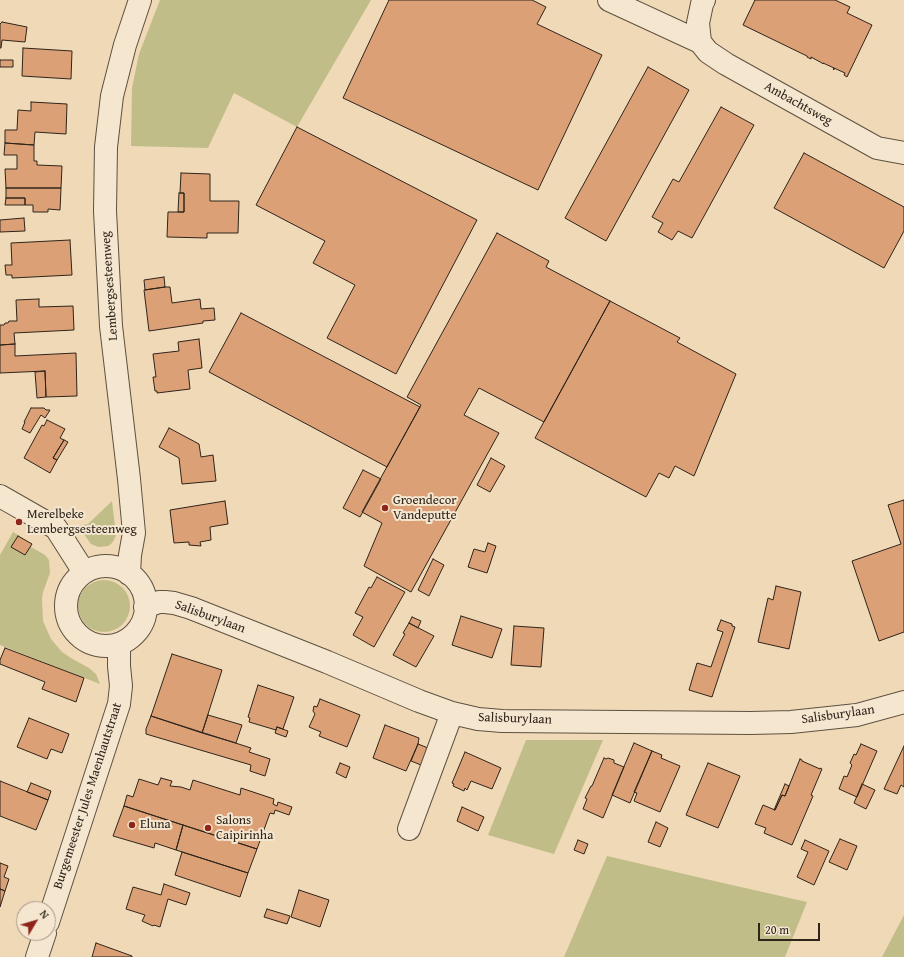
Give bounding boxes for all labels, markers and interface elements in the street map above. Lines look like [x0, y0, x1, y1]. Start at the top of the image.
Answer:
street label: Ambachtsweg [761, 79, 835, 129]
street label: Lembergsesteenweg [98, 231, 122, 341]
place label: Groendecor Vandeputte [393, 493, 457, 524]
marker: Groendecor Vandeputte [380, 503, 390, 513]
place label: Merelbeke Lembergsesteenweg [27, 507, 137, 538]
marker: Merelbeke Lembergsesteenweg [14, 517, 24, 527]
street label: Salisburylaan [173, 597, 247, 637]
street label: Burgemeester Jules Maenhautstraat [50, 701, 126, 891]
street label: Salisburylaan [800, 702, 876, 728]
street label: Salisburylaan [478, 710, 552, 728]
place label: Salons Caipirinha [216, 813, 273, 844]
place label: Eluna [140, 817, 171, 833]
marker: Eluna [127, 820, 137, 830]
marker: Salons Caipirinha [203, 823, 213, 833]
north arrow [16, 901, 56, 941]
text: N [36, 906, 53, 922]
scale bar [760, 915, 822, 941]
text: 20 m [765, 921, 789, 938]

